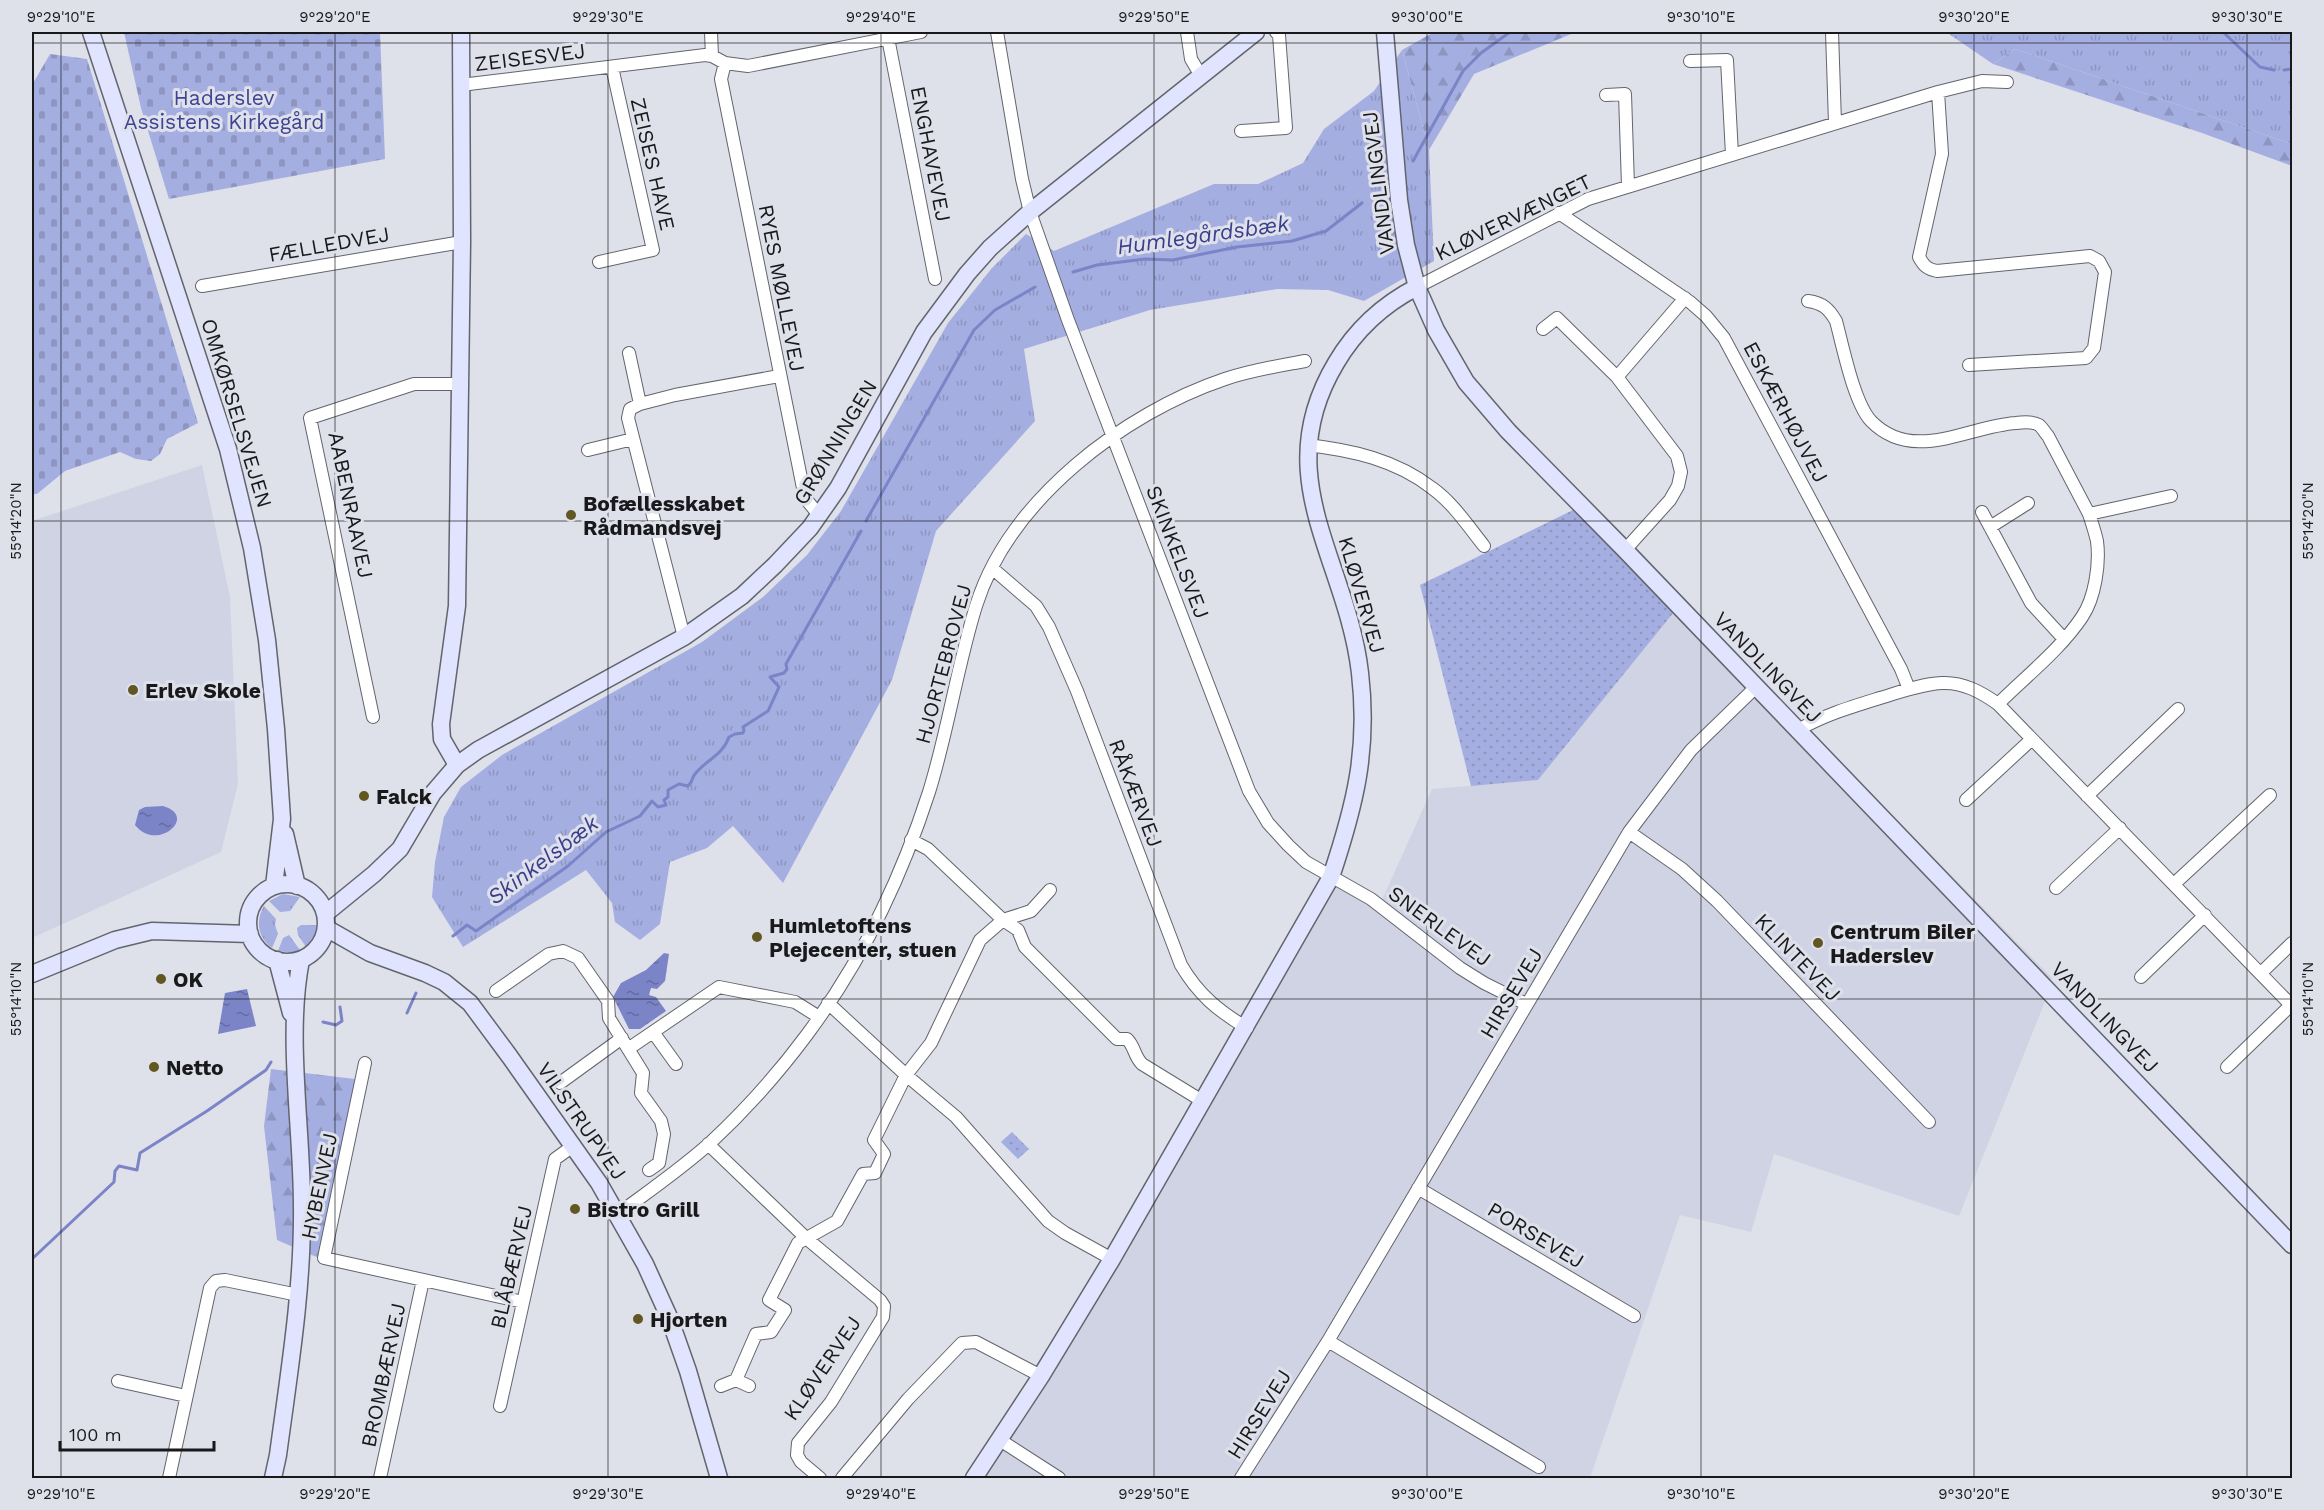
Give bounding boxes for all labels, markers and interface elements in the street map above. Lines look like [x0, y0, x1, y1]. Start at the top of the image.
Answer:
text: 9°29'10"E [27, 8, 95, 26]
text: 9°29'20"E [299, 8, 371, 26]
text: 9°29'30"E [572, 8, 644, 26]
text: 9°29'40"E [846, 8, 916, 26]
text: 9°29'50"E [1118, 8, 1190, 26]
text: 9°30'00"E [1391, 8, 1463, 26]
text: 9°30'10"E [1667, 8, 1735, 26]
text: 9°30'20"E [1938, 8, 2010, 26]
text: 9°30'30"E [2211, 8, 2283, 26]
street label: ZEISESVEJ [473, 38, 587, 76]
street label: ENGHAVEVEJ [906, 84, 956, 224]
park label: Haderslev Assistens Kirkegård [124, 85, 324, 134]
street label: ZEISES HAVE [626, 95, 680, 233]
street label: VANDLINGVEJ [1357, 110, 1399, 256]
street label: KLØVERVÆNGET [1431, 168, 1595, 266]
street label: RYES MØLLEVEJ [754, 202, 810, 374]
water label: Humlegårdsbæk [1115, 210, 1292, 259]
street label: FÆLLEDVEJ [266, 221, 392, 267]
street label: OMKØRSELSVEJEN [196, 315, 278, 511]
street label: ESKÆRHØJVEJ [1738, 337, 1834, 487]
street label: GRØNNINGEN [788, 375, 882, 509]
street label: AABENRAAVEJ [323, 429, 379, 581]
text: 55°14'20"N [7, 482, 25, 560]
street label: SKINKELSVEJ [1141, 482, 1215, 622]
text: 55°14'20"N [2299, 482, 2317, 560]
place label: Bofællesskabet Rådmandsvej [583, 491, 745, 540]
marker: Bofællesskabet Rådmandsvej [564, 508, 578, 522]
street label: KLØVERVEJ [1333, 534, 1391, 656]
street label: HJORTEBROVEJ [910, 581, 976, 747]
street label: VANDLINGVEJ [1709, 606, 1827, 728]
place label: Erlev Skole [145, 678, 261, 703]
marker: Erlev Skole [126, 683, 140, 697]
street label: RÅKÆRVEJ [1104, 735, 1168, 851]
place label: Falck [376, 784, 433, 809]
marker: Falck [357, 789, 371, 803]
water label: Skinkelsbæk [483, 810, 604, 910]
street label: SNERLEVEJ [1384, 880, 1496, 972]
street label: KLINTEVEJ [1750, 908, 1846, 1006]
place label: Humletoftens Plejecenter, stuen [769, 913, 957, 962]
place label: Centrum Biler Haderslev [1830, 919, 1975, 968]
marker: Humletoftens Plejecenter, stuen [750, 930, 764, 944]
marker: Centrum Biler Haderslev [1811, 936, 1825, 950]
street label: HIRSEVEJ [1474, 943, 1548, 1043]
street label: VANDLINGVEJ [2046, 956, 2164, 1078]
text: 55°14'10"N [7, 962, 25, 1036]
text: 55°14'10"N [2299, 962, 2317, 1036]
place label: OK [173, 967, 203, 992]
marker: OK [154, 972, 168, 986]
place label: Netto [166, 1055, 224, 1080]
street label: VILSTRUPVEJ [532, 1057, 632, 1185]
marker: Netto [147, 1060, 161, 1074]
street label: HYBENVEJ [296, 1130, 342, 1242]
street label: PORSEVEJ [1483, 1196, 1589, 1274]
place label: Bistro Grill [587, 1197, 700, 1222]
marker: Bistro Grill [568, 1202, 582, 1216]
street label: BLÅBÆRVEJ [485, 1203, 537, 1331]
street label: BROMBÆRVEJ [356, 1301, 410, 1449]
place label: Hjorten [650, 1307, 727, 1332]
street label: KLØVERVEJ [778, 1311, 866, 1425]
marker: Hjorten [631, 1312, 645, 1326]
street label: HIRSEVEJ [1222, 1364, 1296, 1464]
scale bar [60, 1414, 214, 1452]
text: 100 m [69, 1424, 122, 1445]
text: 9°29'10"E [27, 1485, 95, 1503]
text: 9°29'20"E [299, 1485, 371, 1503]
text: 9°29'30"E [572, 1485, 644, 1503]
text: 9°29'40"E [846, 1485, 916, 1503]
text: 9°29'50"E [1118, 1485, 1190, 1503]
text: 9°30'00"E [1391, 1485, 1463, 1503]
text: 9°30'10"E [1667, 1485, 1735, 1503]
text: 9°30'20"E [1938, 1485, 2010, 1503]
text: 9°30'30"E [2211, 1485, 2283, 1503]

